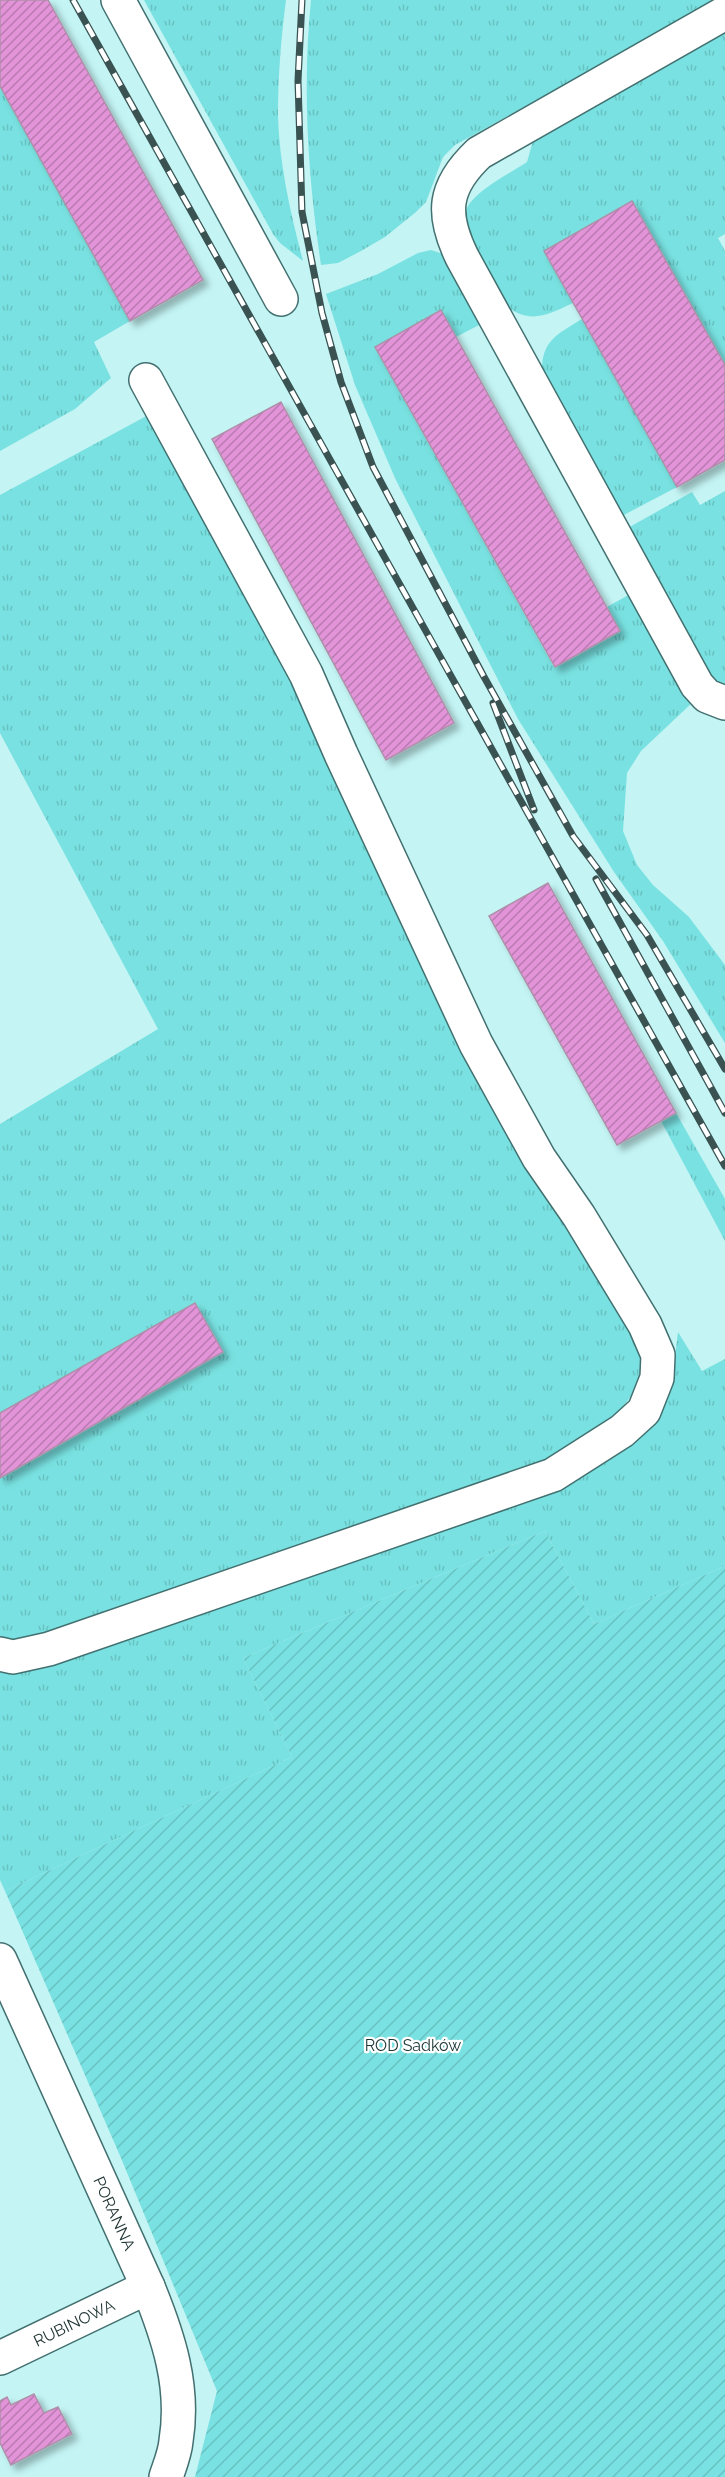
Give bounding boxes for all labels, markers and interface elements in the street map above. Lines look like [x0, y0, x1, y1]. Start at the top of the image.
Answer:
park label: ROD Sadków [365, 2036, 461, 2055]
street label: PORANNA [89, 2174, 139, 2253]
street label: RUBINOWA [30, 2295, 118, 2351]

